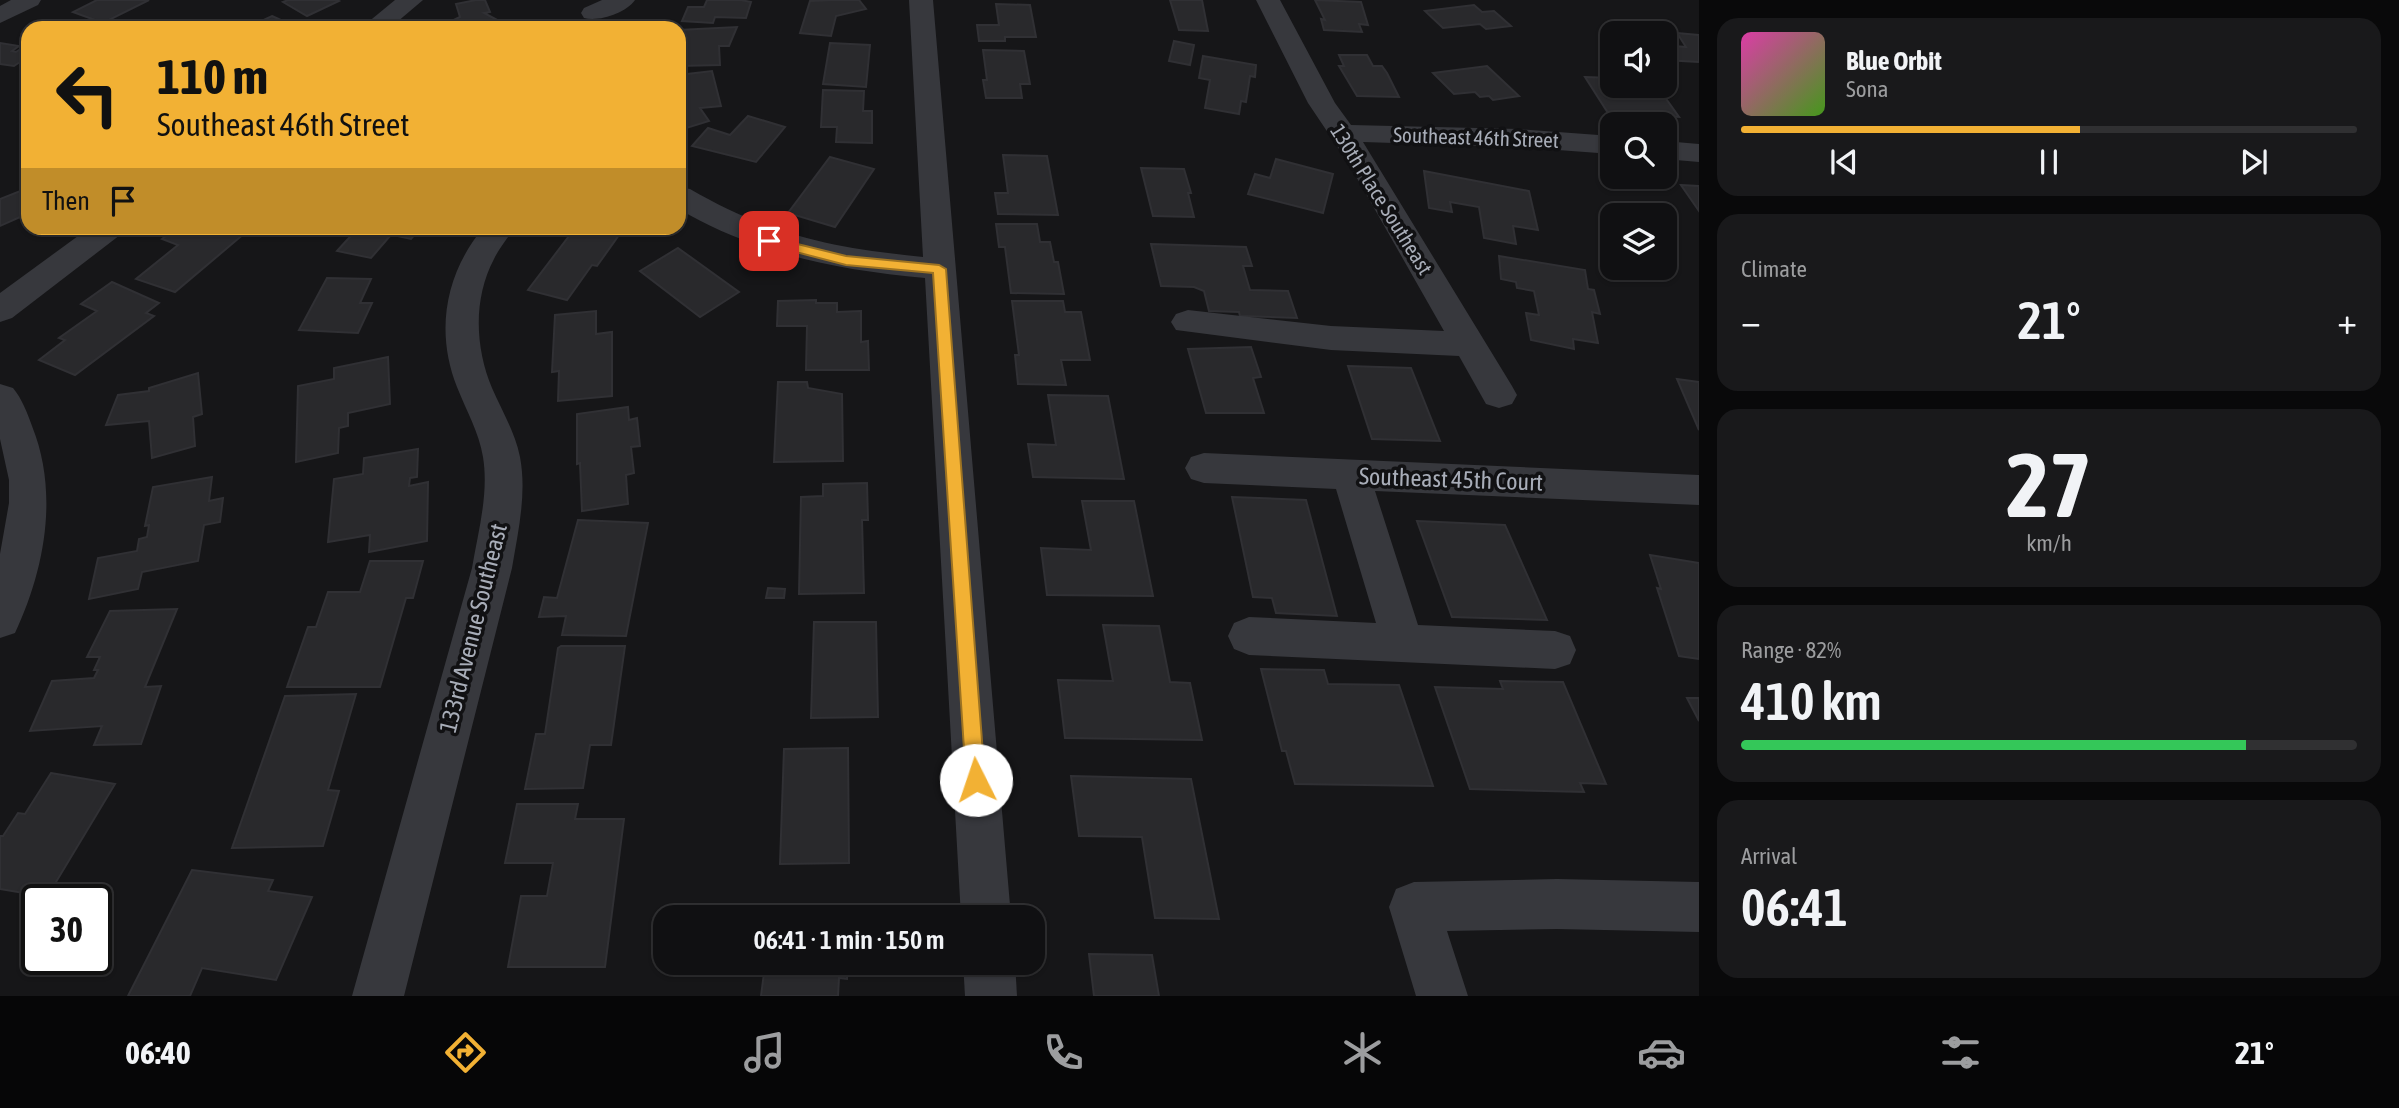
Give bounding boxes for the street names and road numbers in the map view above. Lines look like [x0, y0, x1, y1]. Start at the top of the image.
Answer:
street label: 130th Place Southeast [1326, 120, 1438, 278]
street label: Southeast 46th Street [1393, 122, 1559, 152]
street label: Southeast 45th Court [1359, 462, 1544, 496]
street label: 133rd Avenue Southeast [434, 521, 512, 735]

